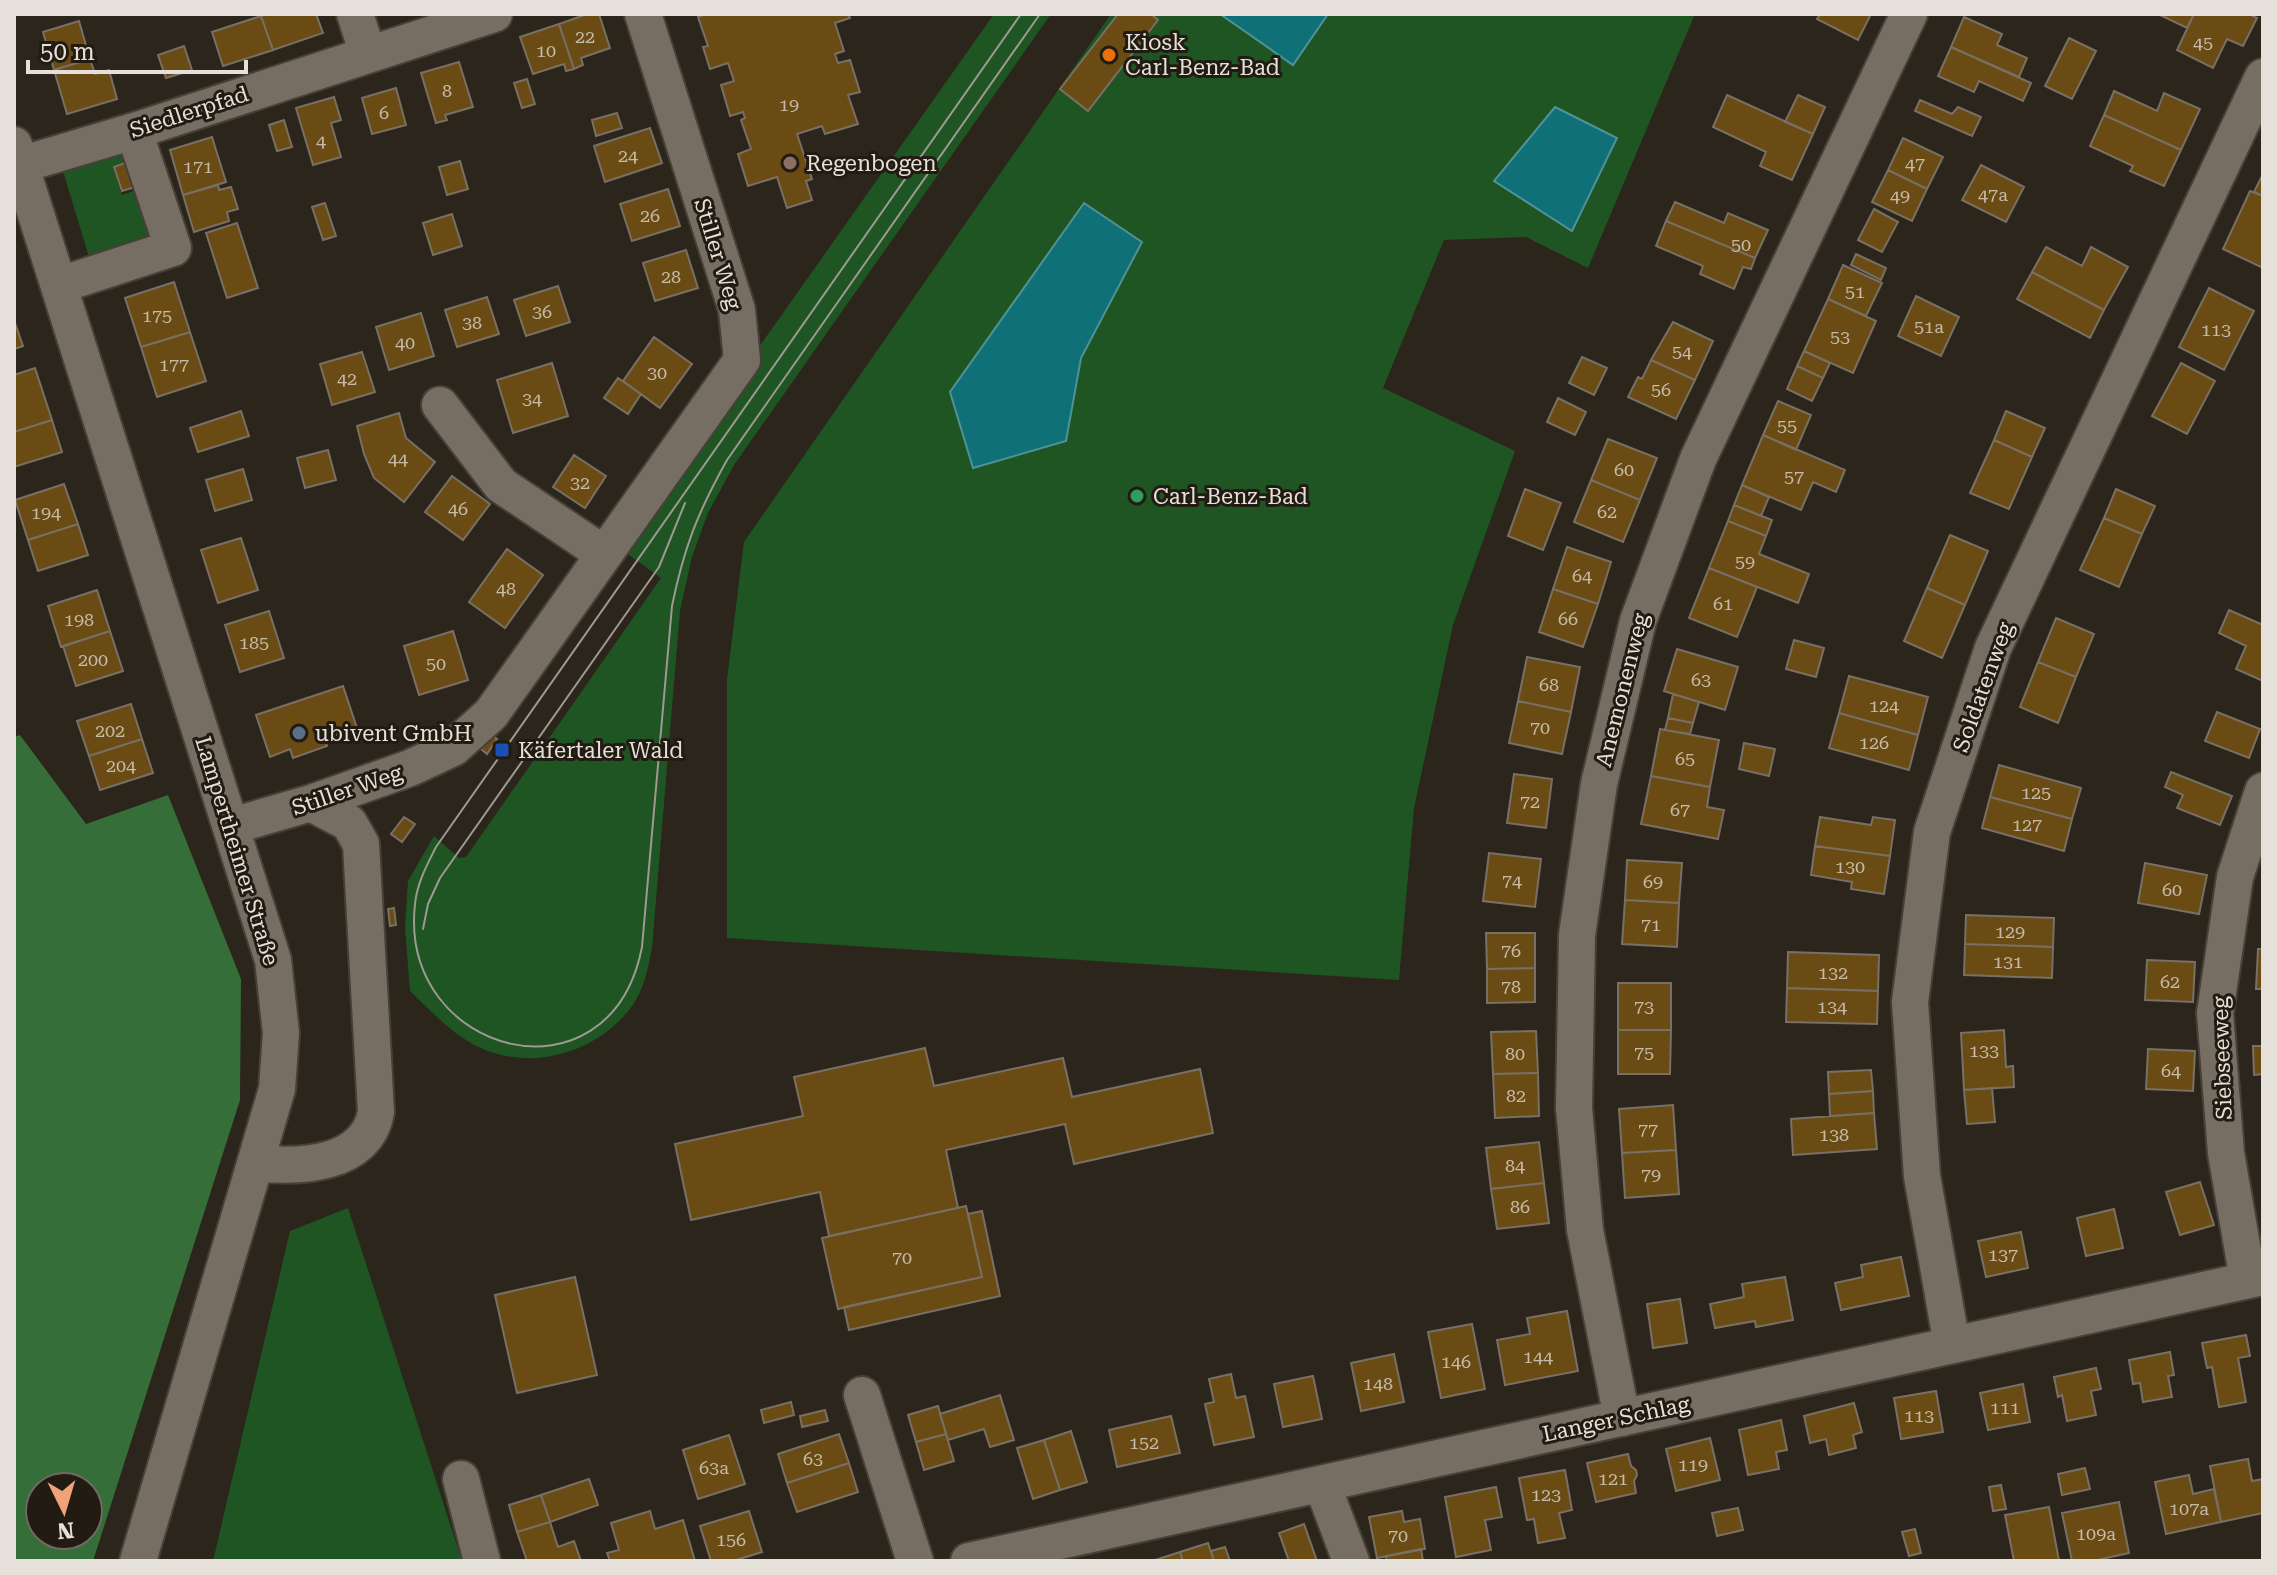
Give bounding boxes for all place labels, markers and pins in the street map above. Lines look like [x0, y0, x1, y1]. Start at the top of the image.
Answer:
place label: Kiosk Carl-Benz-Bad [1125, 30, 1280, 80]
marker: Kiosk Carl-Benz-Bad [1100, 46, 1118, 64]
place label: Regenbogen [806, 151, 937, 176]
marker: Regenbogen [781, 154, 799, 172]
place label: Carl-Benz-Bad [1153, 484, 1308, 509]
marker: Carl-Benz-Bad [1128, 487, 1146, 505]
place label: ubivent GmbH [315, 721, 472, 746]
marker: ubivent GmbH [290, 724, 308, 742]
place label: Käfertaler Wald [518, 738, 683, 763]
marker: Käfertaler Wald [493, 741, 511, 759]

